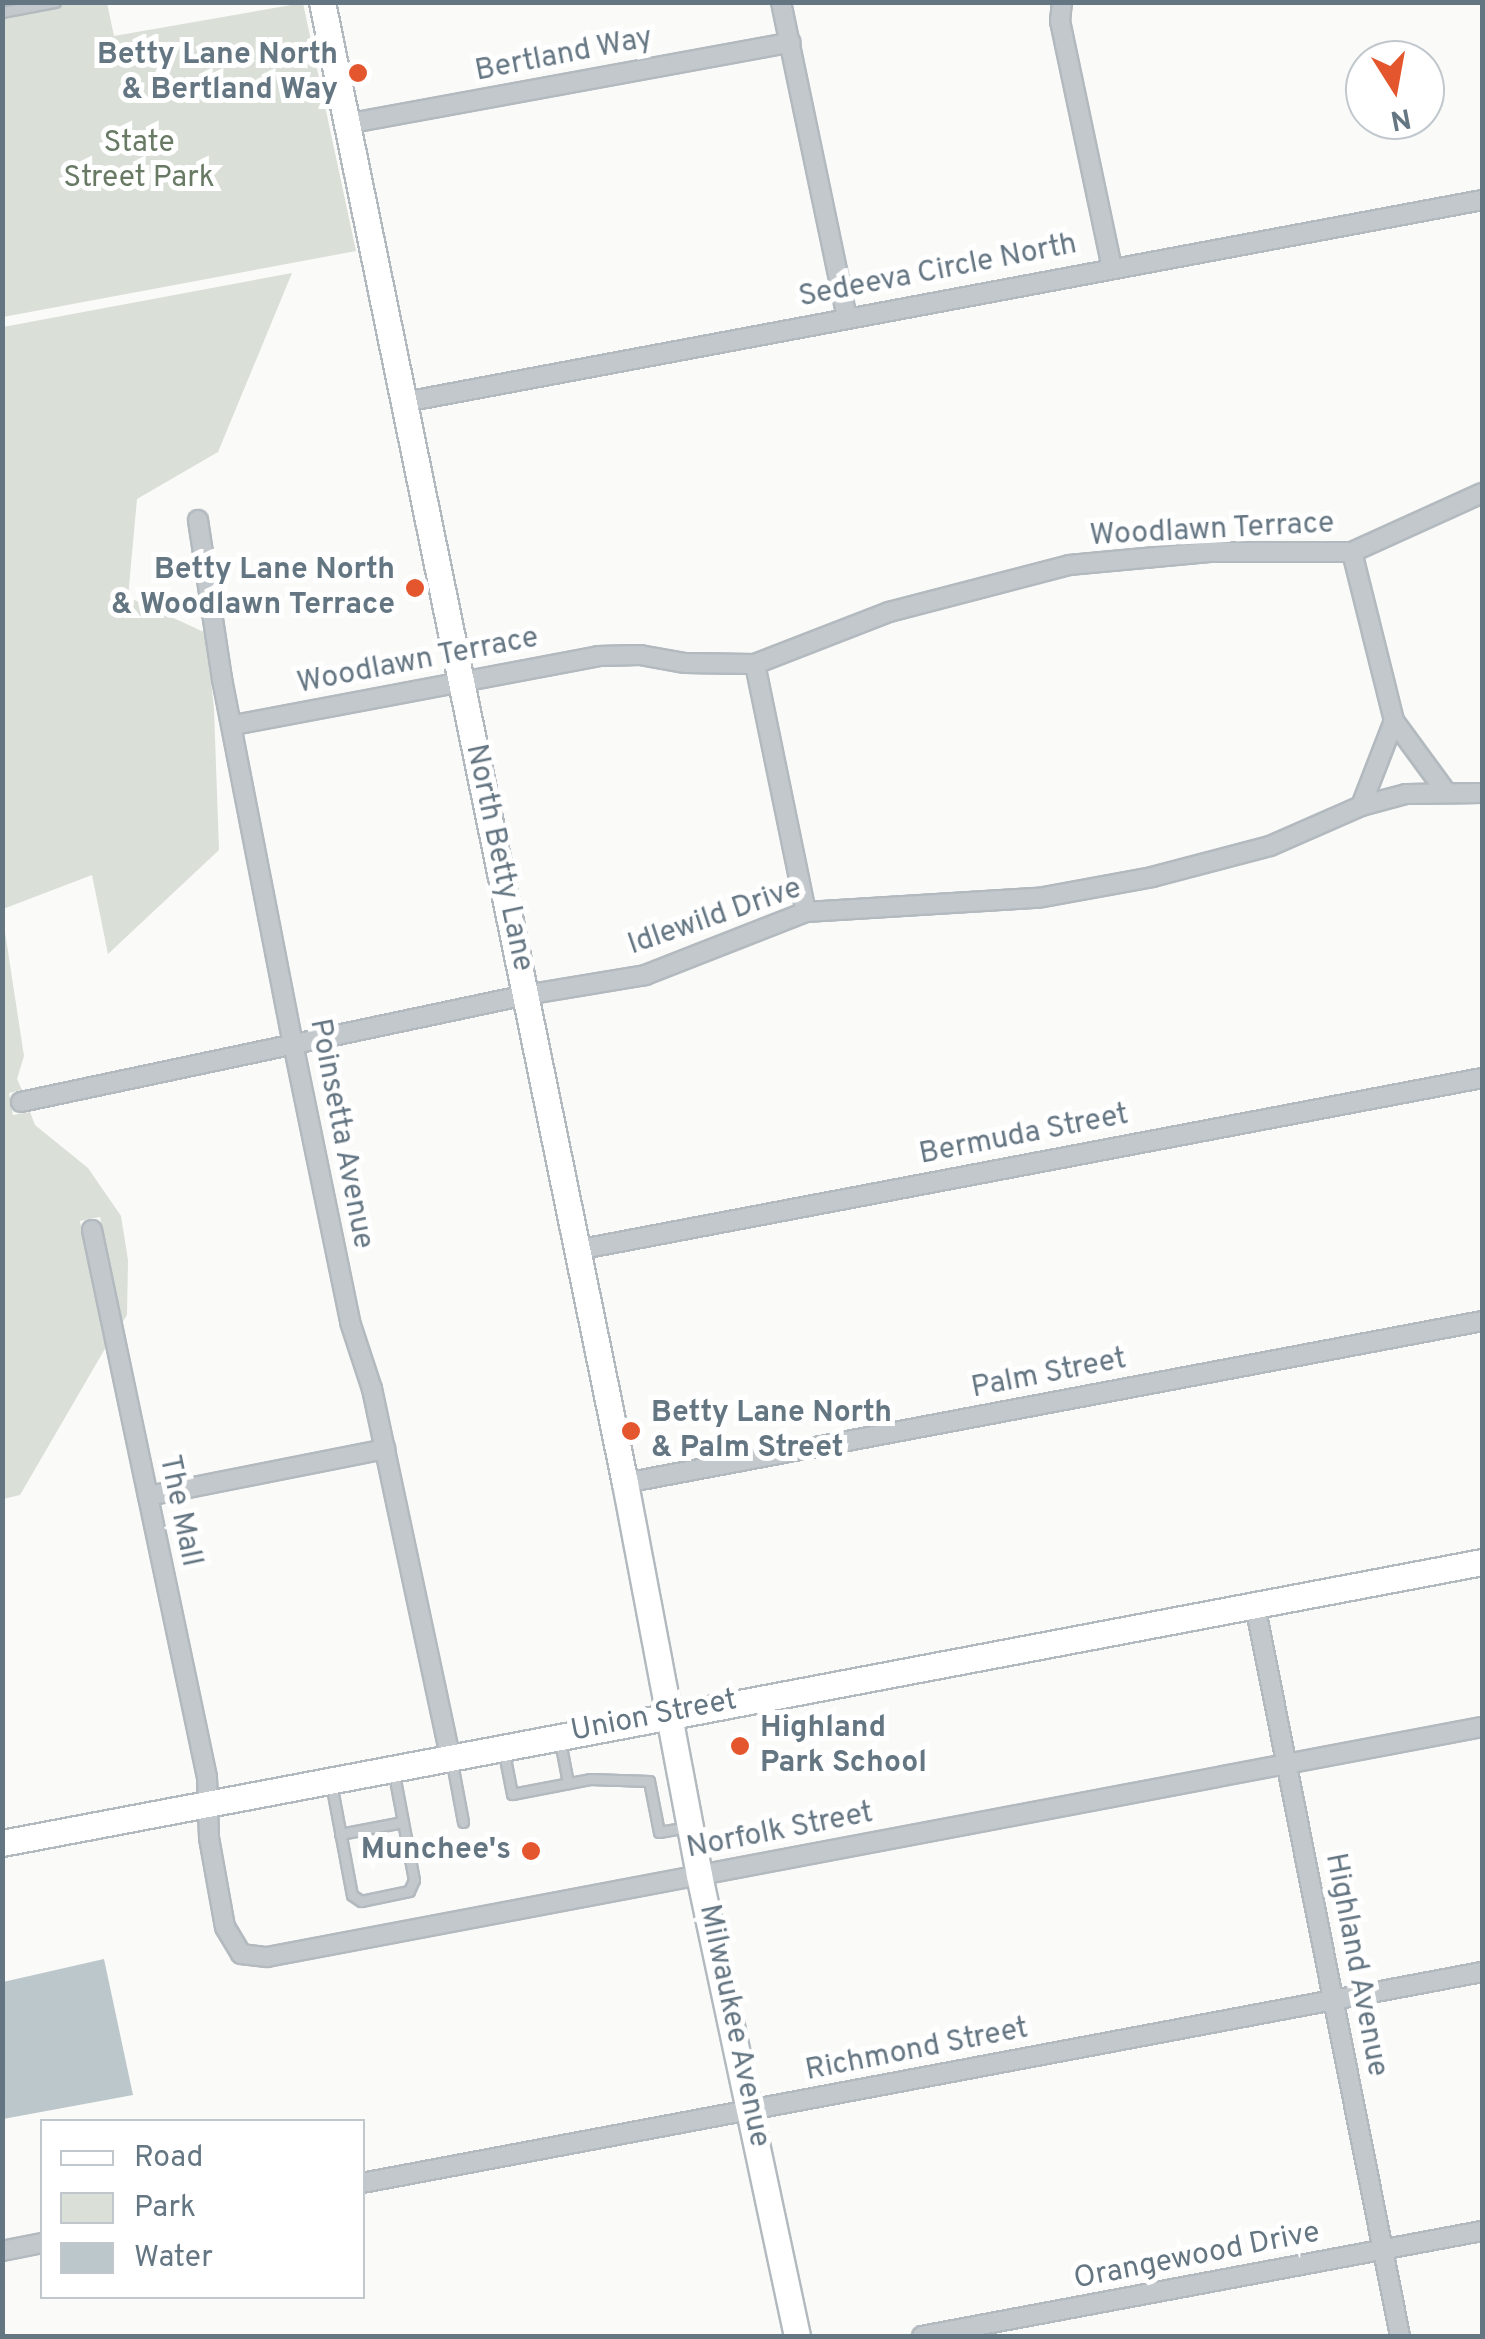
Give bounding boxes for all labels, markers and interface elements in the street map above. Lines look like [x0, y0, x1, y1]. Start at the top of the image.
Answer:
street label: Bertland Way [472, 21, 656, 91]
place label: Betty Lane North & Bertland Way [97, 38, 338, 108]
north arrow [1345, 40, 1445, 140]
marker: Betty Lane North & Bertland Way [347, 62, 369, 84]
text: N [1387, 98, 1414, 137]
park label: State Street Park [63, 126, 215, 196]
street label: Sedeeva Circle North [796, 227, 1080, 317]
street label: Woodlawn Terrace [1088, 507, 1336, 555]
place label: Betty Lane North & Woodlawn Terrace [111, 553, 395, 624]
marker: Betty Lane North & Woodlawn Terrace [404, 577, 426, 599]
street label: Woodlawn Terrace [294, 621, 542, 703]
street label: North Betty Lane [456, 741, 540, 975]
street label: Idlewild Drive [624, 872, 806, 964]
street label: Poinsetta Avenue [300, 1015, 380, 1253]
street label: Bermuda Street [916, 1098, 1132, 1174]
street label: Palm Street [969, 1342, 1129, 1408]
place label: Betty Lane North & Palm Street [651, 1396, 892, 1466]
marker: Betty Lane North & Palm Street [620, 1420, 642, 1442]
street label: The Mall [150, 1452, 208, 1570]
street label: Union Street [568, 1683, 740, 1751]
place label: Highland Park School [760, 1711, 927, 1782]
marker: Highland Park School [729, 1735, 751, 1757]
street label: Norfolk Street [684, 1796, 876, 1868]
place label: Munchee's [361, 1833, 511, 1869]
marker: Munchee's [520, 1840, 542, 1862]
street label: Highland Avenue [1316, 1850, 1394, 2080]
street label: Milwaukee Avenue [690, 1901, 776, 2151]
street label: Richmond Street [803, 2012, 1031, 2090]
legend [40, 2119, 365, 2299]
text: Road [134, 2140, 203, 2177]
text: Park [134, 2190, 196, 2227]
street label: Orangewood Drive [1071, 2216, 1323, 2298]
text: Water [134, 2240, 213, 2277]

